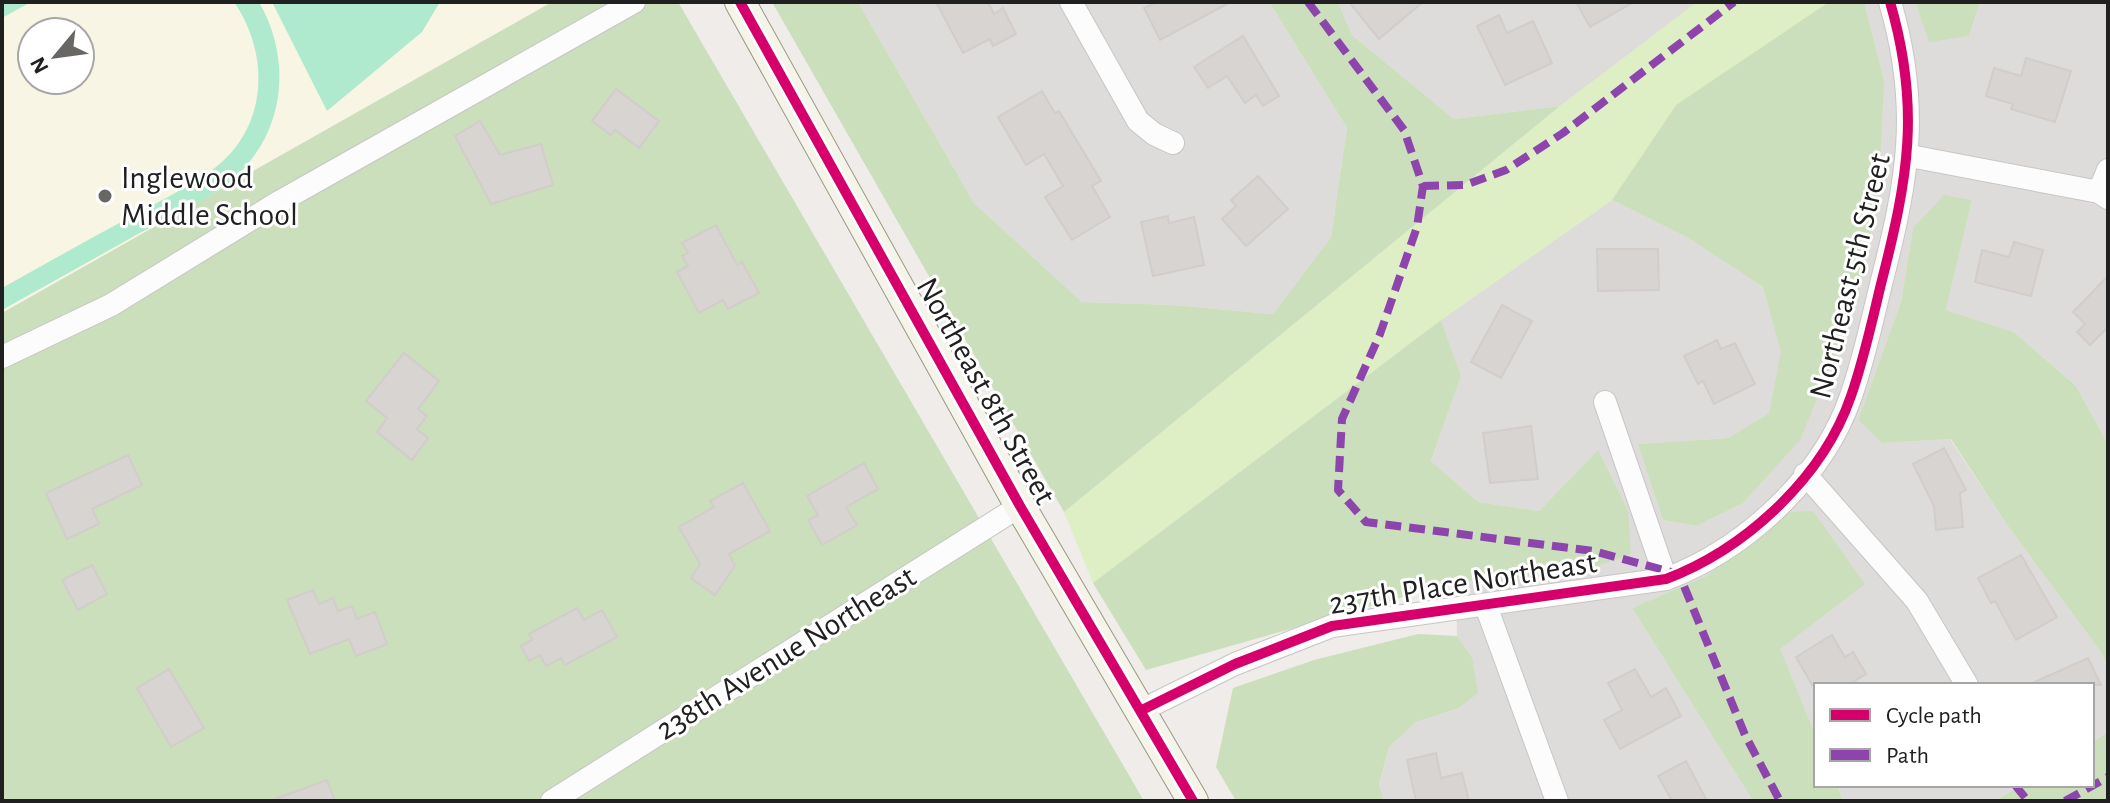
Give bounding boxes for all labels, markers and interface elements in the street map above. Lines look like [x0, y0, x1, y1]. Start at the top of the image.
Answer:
north arrow [16, 16, 96, 96]
text: N [26, 53, 53, 77]
street label: Northeast 5th Street [1804, 150, 1896, 402]
place label: Inglewood Middle School [121, 162, 298, 231]
marker: Inglewood Middle School [96, 187, 114, 205]
street label: Northeast 8th Street [911, 272, 1061, 510]
street label: 237th Place Northeast [1327, 546, 1599, 620]
street label: 238th Avenue Northeast [651, 560, 921, 746]
legend [1814, 683, 2094, 787]
text: Cycle path [1886, 704, 1982, 728]
text: Path [1886, 744, 1929, 768]

